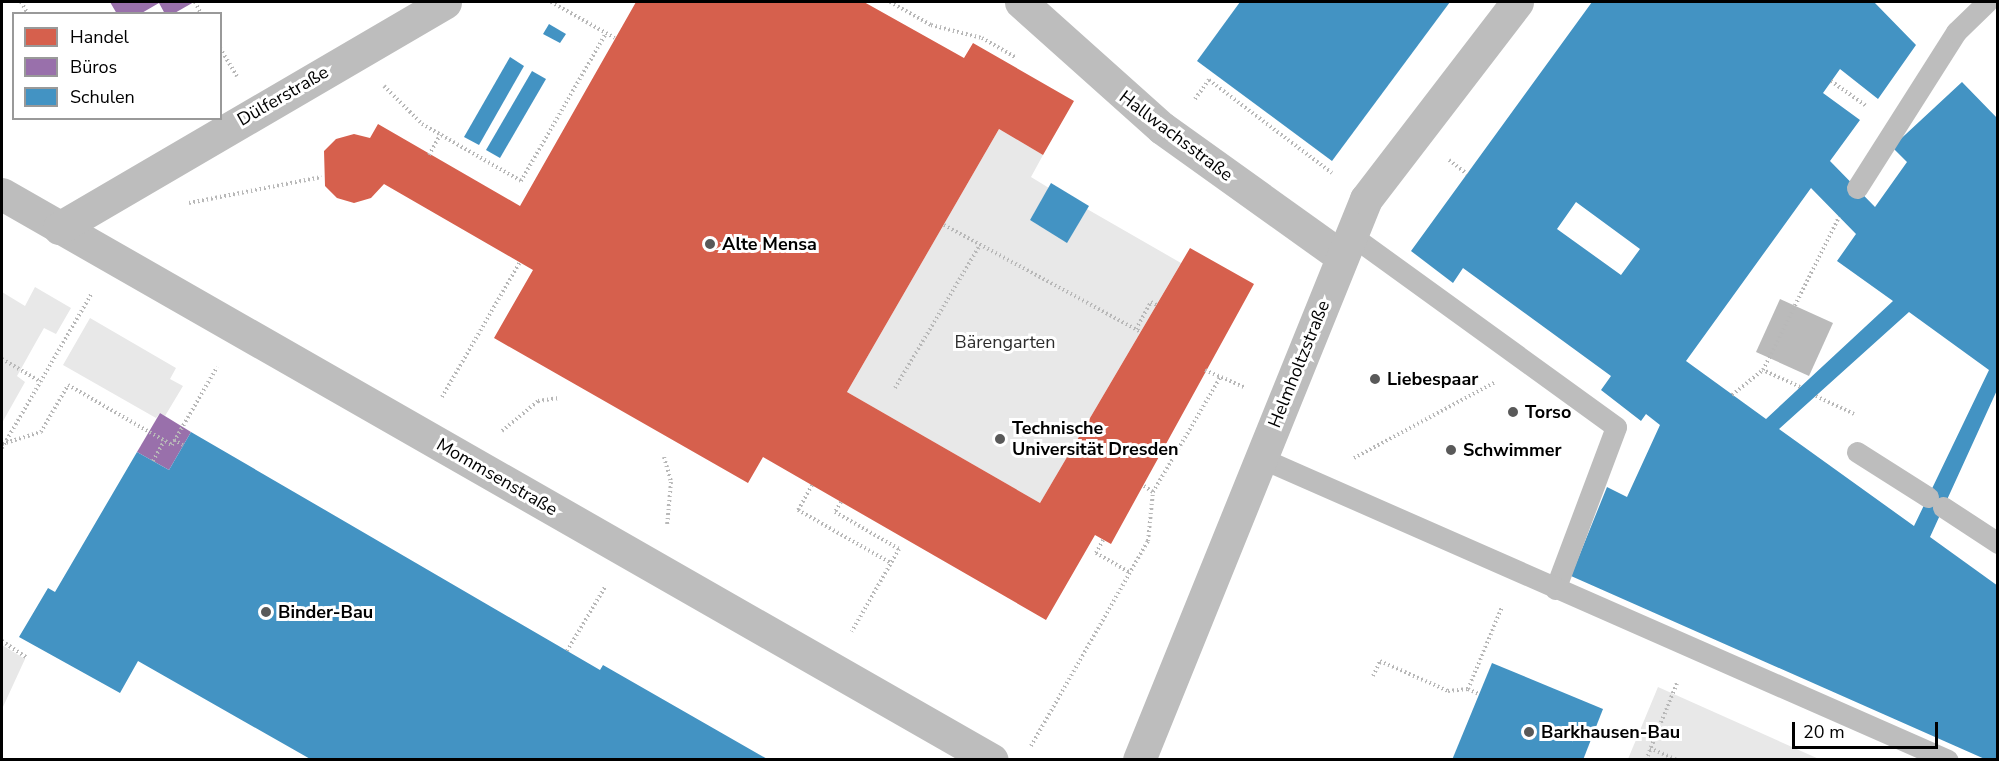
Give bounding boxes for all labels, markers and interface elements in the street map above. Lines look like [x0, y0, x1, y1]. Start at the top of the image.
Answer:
legend [12, 12, 222, 120]
text: Handel [70, 25, 129, 49]
text: Büros [70, 55, 117, 79]
street label: Dülferstraße [234, 61, 332, 131]
text: Schulen [70, 85, 135, 109]
street label: Hallwachsstraße [1115, 86, 1237, 186]
place label: Alte Mensa [722, 233, 817, 255]
marker: Alte Mensa [703, 237, 717, 251]
street label: Helmholtzstraße [1264, 297, 1334, 431]
park label: Bärengarten [955, 331, 1055, 353]
place label: Liebespaar [1387, 368, 1478, 390]
marker: Liebespaar [1368, 372, 1382, 386]
place label: Torso [1525, 401, 1571, 423]
marker: Torso [1506, 405, 1520, 419]
place label: Technische Universität Dresden [1012, 418, 1179, 460]
marker: Technische Universität Dresden [993, 432, 1007, 446]
street label: Mommsenstraße [433, 434, 561, 520]
place label: Schwimmer [1463, 439, 1562, 461]
marker: Schwimmer [1444, 443, 1458, 457]
place label: Binder-Bau [278, 601, 373, 623]
marker: Binder-Bau [259, 605, 273, 619]
scale bar [1795, 710, 1940, 748]
text: 20 m [1803, 720, 1845, 744]
place label: Barkhausen-Bau [1541, 721, 1680, 743]
marker: Barkhausen-Bau [1522, 725, 1536, 739]

